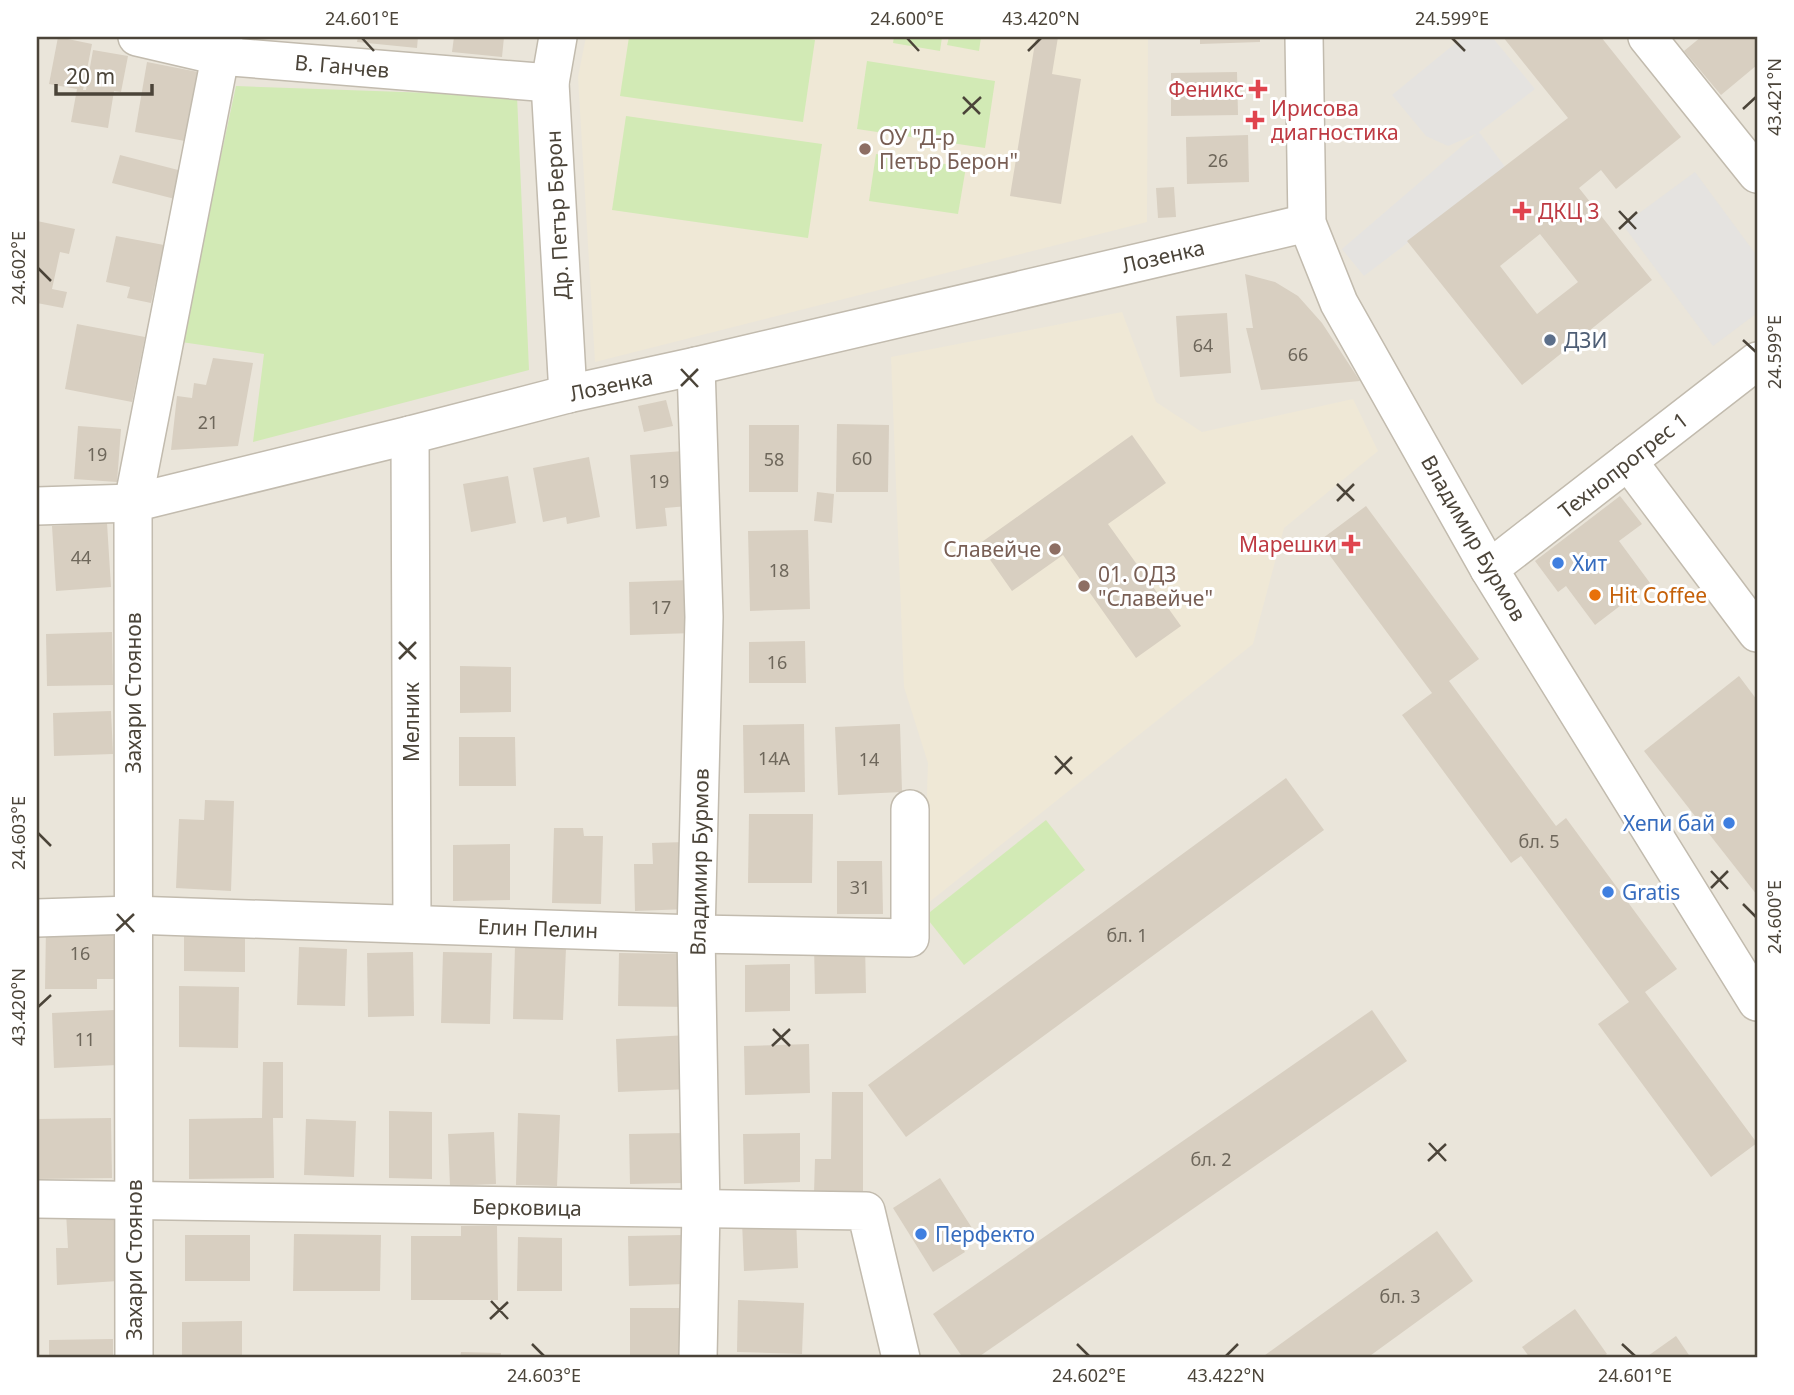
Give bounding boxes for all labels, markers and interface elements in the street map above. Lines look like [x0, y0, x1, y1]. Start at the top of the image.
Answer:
text: 24.601°E [325, 6, 399, 30]
text: 24.600°E [870, 6, 944, 30]
text: 43.420°N [1002, 6, 1080, 30]
text: 24.599°E [1415, 6, 1489, 30]
street label: В. Ганчев [293, 48, 391, 84]
scale bar [56, 52, 152, 96]
text: 43.421°N [1762, 58, 1786, 136]
text: 20 m [66, 62, 115, 90]
place label: Феникс [1168, 75, 1244, 103]
marker: Феникс [1250, 81, 1266, 97]
place label: Ирисова диагностика [1271, 94, 1399, 146]
marker: Ирисова диагностика [1245, 110, 1265, 130]
place label: ОУ "Д-р Петър Берон" [879, 123, 1018, 175]
street label: Др. Петър Берон [539, 130, 575, 300]
marker: ОУ "Д-р Петър Берон" [857, 141, 873, 157]
house number: 26 [1208, 148, 1228, 172]
place label: ДКЦ 3 [1538, 197, 1599, 225]
marker: ДКЦ 3 [1512, 201, 1532, 221]
text: 24.602°E [6, 231, 30, 305]
street label: Лозенка [1119, 233, 1207, 279]
text: 24.599°E [1762, 315, 1786, 389]
place label: ДЗИ [1564, 326, 1607, 354]
marker: ДЗИ [1542, 332, 1558, 348]
house number: 64 [1193, 333, 1213, 357]
house number: 66 [1288, 342, 1308, 366]
street label: Лозенка [567, 363, 655, 407]
street label: Технопрогрес 1 [1552, 406, 1694, 524]
house number: 21 [198, 410, 218, 434]
house number: 19 [87, 442, 107, 466]
house number: 60 [852, 446, 872, 470]
house number: 58 [764, 447, 784, 471]
street label: Владимир Бурмов [1415, 450, 1533, 626]
house number: 19 [649, 469, 669, 493]
place label: Марешки [1239, 530, 1337, 558]
place label: Славейче [943, 535, 1041, 563]
marker: Марешки [1343, 536, 1359, 552]
marker: Славейче [1047, 541, 1063, 557]
house number: 44 [71, 545, 91, 569]
place label: Хит [1572, 549, 1607, 577]
marker: Хит [1550, 555, 1566, 571]
house number: 18 [769, 558, 789, 582]
place label: 01. ОДЗ "Славейче" [1098, 560, 1213, 612]
marker: 01. ОДЗ "Славейче" [1076, 578, 1092, 594]
place label: Hit Coffee [1609, 581, 1707, 609]
marker: Hit Coffee [1587, 587, 1603, 603]
house number: 17 [651, 595, 671, 619]
street label: Захари Стоянов [119, 612, 147, 774]
house number: 16 [767, 650, 787, 674]
street label: Мелник [397, 682, 425, 762]
house number: 14А [758, 746, 791, 770]
house number: 14 [859, 747, 879, 771]
street label: Владимир Бурмов [683, 768, 715, 956]
text: 24.603°E [6, 796, 30, 870]
place label: Хепи бай [1623, 809, 1715, 837]
marker: Хепи бай [1721, 815, 1737, 831]
house number: бл. 5 [1518, 829, 1560, 853]
house number: 31 [850, 875, 870, 899]
place label: Gratis [1622, 878, 1680, 906]
text: 24.600°E [1762, 880, 1786, 954]
marker: Gratis [1600, 884, 1616, 900]
street label: Елин Пелин [477, 912, 599, 944]
house number: бл. 1 [1106, 923, 1148, 947]
house number: 16 [70, 941, 90, 965]
text: 43.420°N [6, 968, 30, 1046]
house number: 11 [75, 1027, 95, 1051]
house number: бл. 2 [1190, 1147, 1232, 1171]
street label: Захари Стоянов [120, 1179, 148, 1341]
street label: Берковица [472, 1192, 582, 1222]
place label: Перфекто [935, 1220, 1035, 1248]
marker: Перфекто [913, 1226, 929, 1242]
house number: бл. 3 [1379, 1284, 1421, 1308]
text: 24.603°E [507, 1363, 581, 1387]
text: 24.602°E [1052, 1363, 1126, 1387]
text: 43.422°N [1187, 1363, 1265, 1387]
text: 24.601°E [1598, 1363, 1672, 1387]

